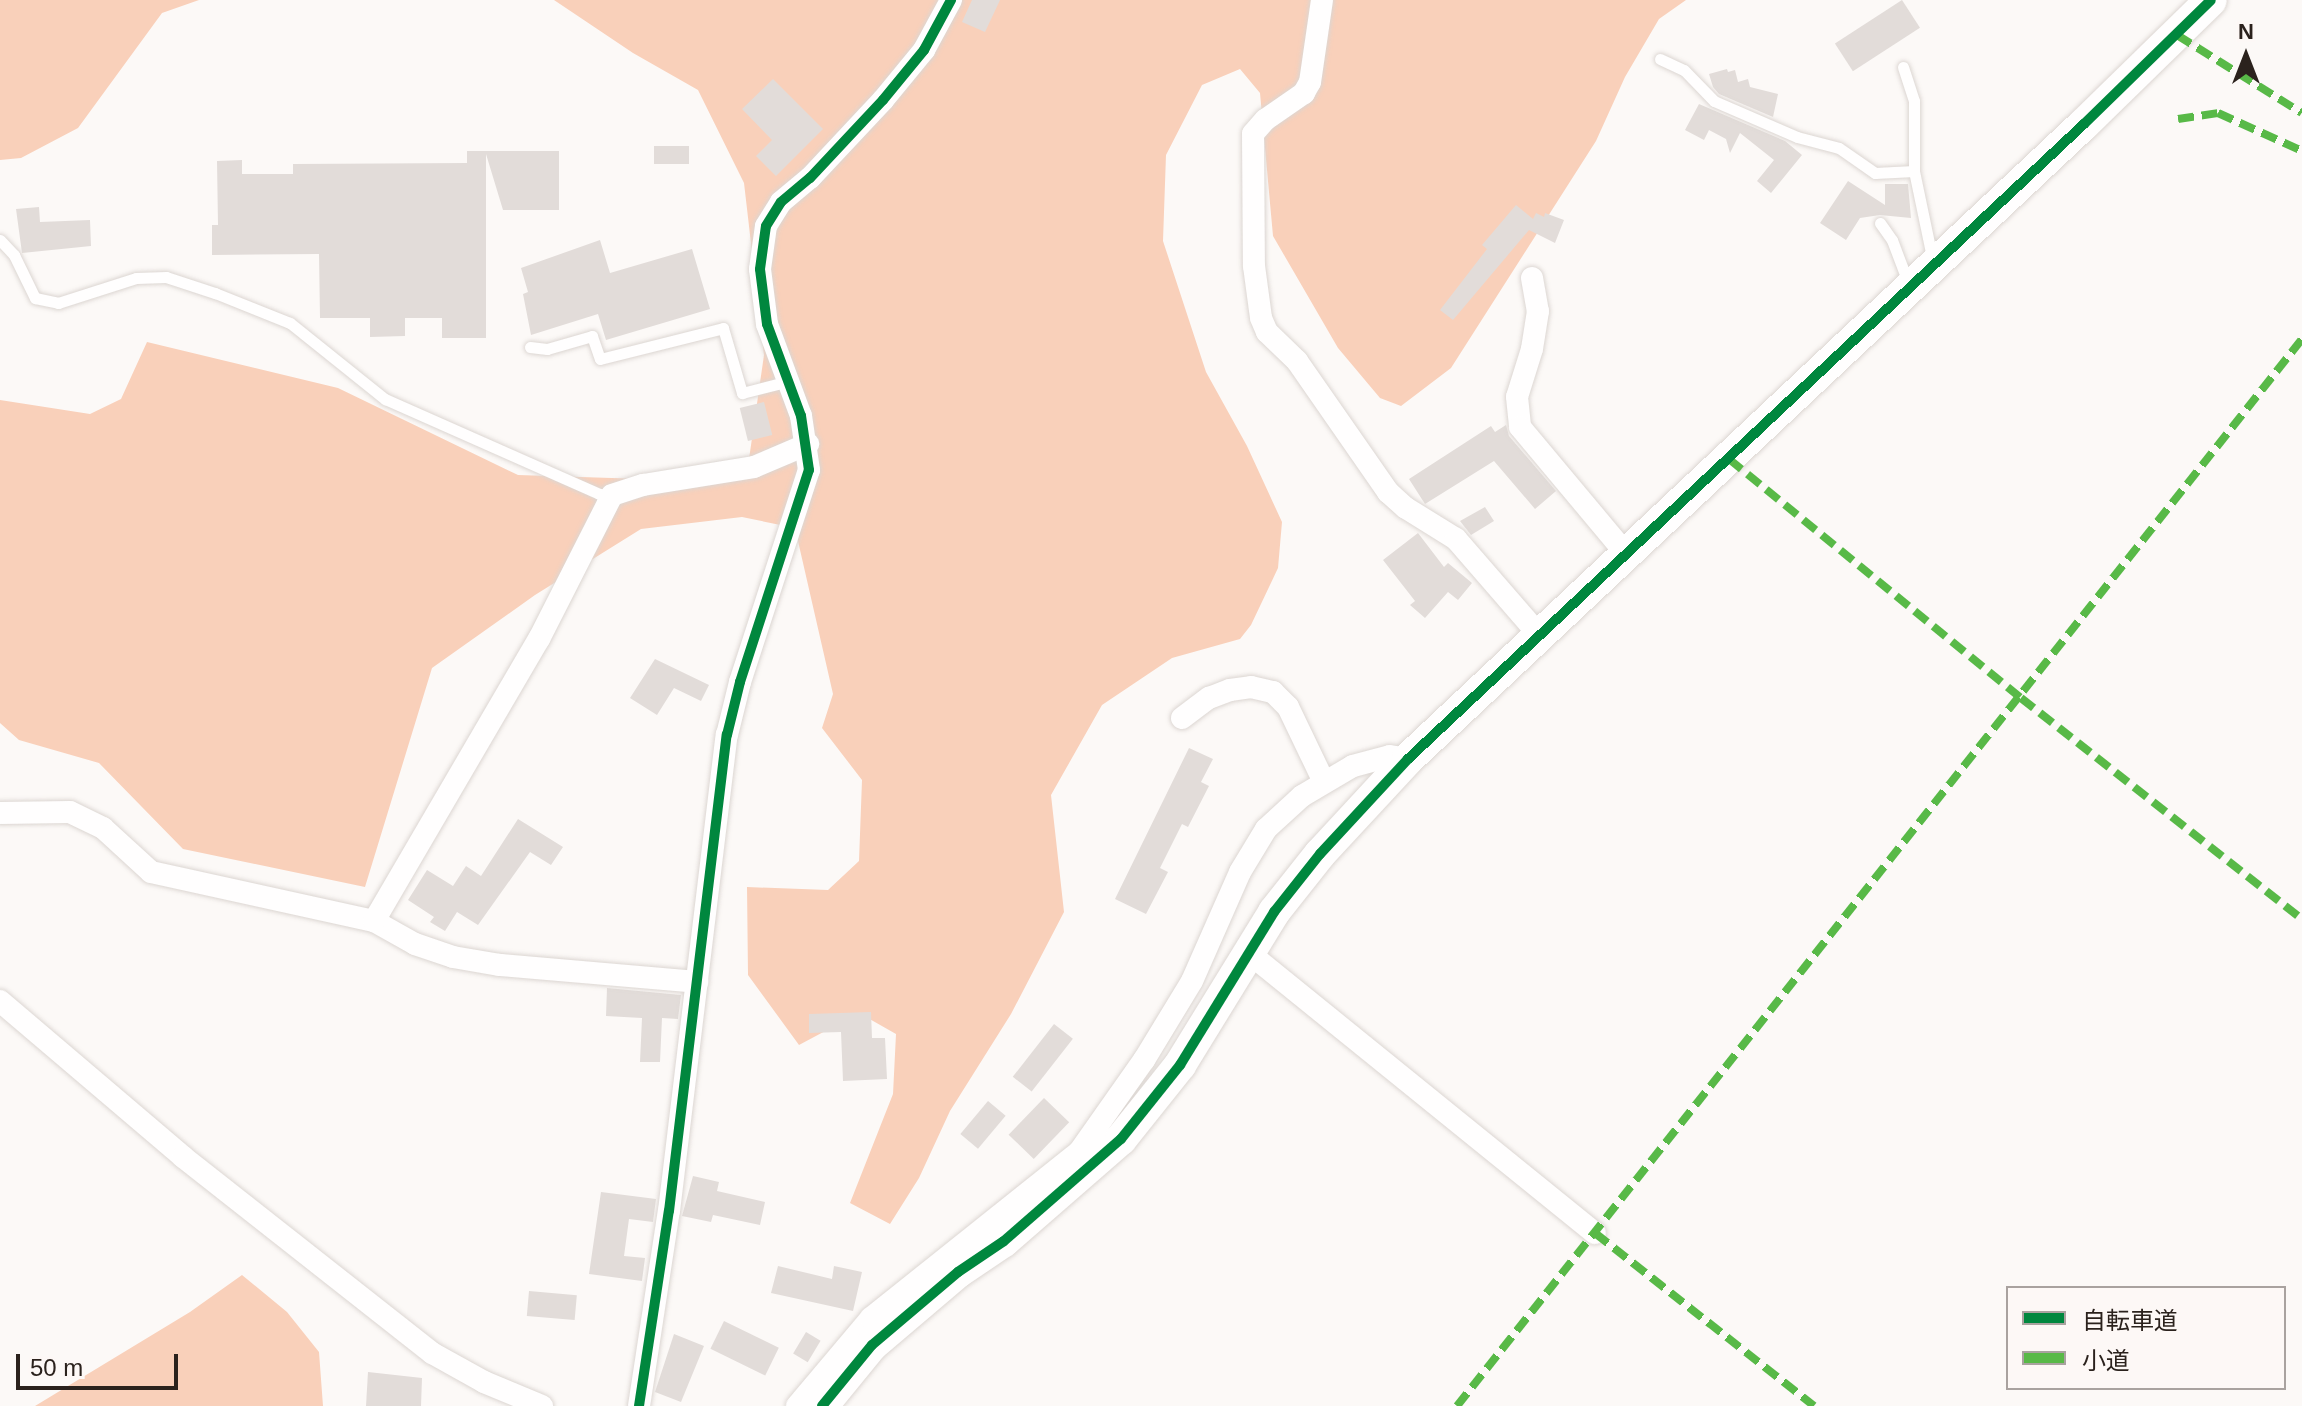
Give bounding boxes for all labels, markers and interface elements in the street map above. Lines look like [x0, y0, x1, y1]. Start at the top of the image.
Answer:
north arrow [2206, 16, 2286, 96]
text: N [2238, 19, 2254, 44]
legend [2006, 1286, 2286, 1390]
text: 自転車道 [2082, 1307, 2178, 1334]
scale bar [20, 1338, 182, 1388]
text: 小道 [2082, 1347, 2130, 1374]
text: 50 m [30, 1354, 83, 1381]

